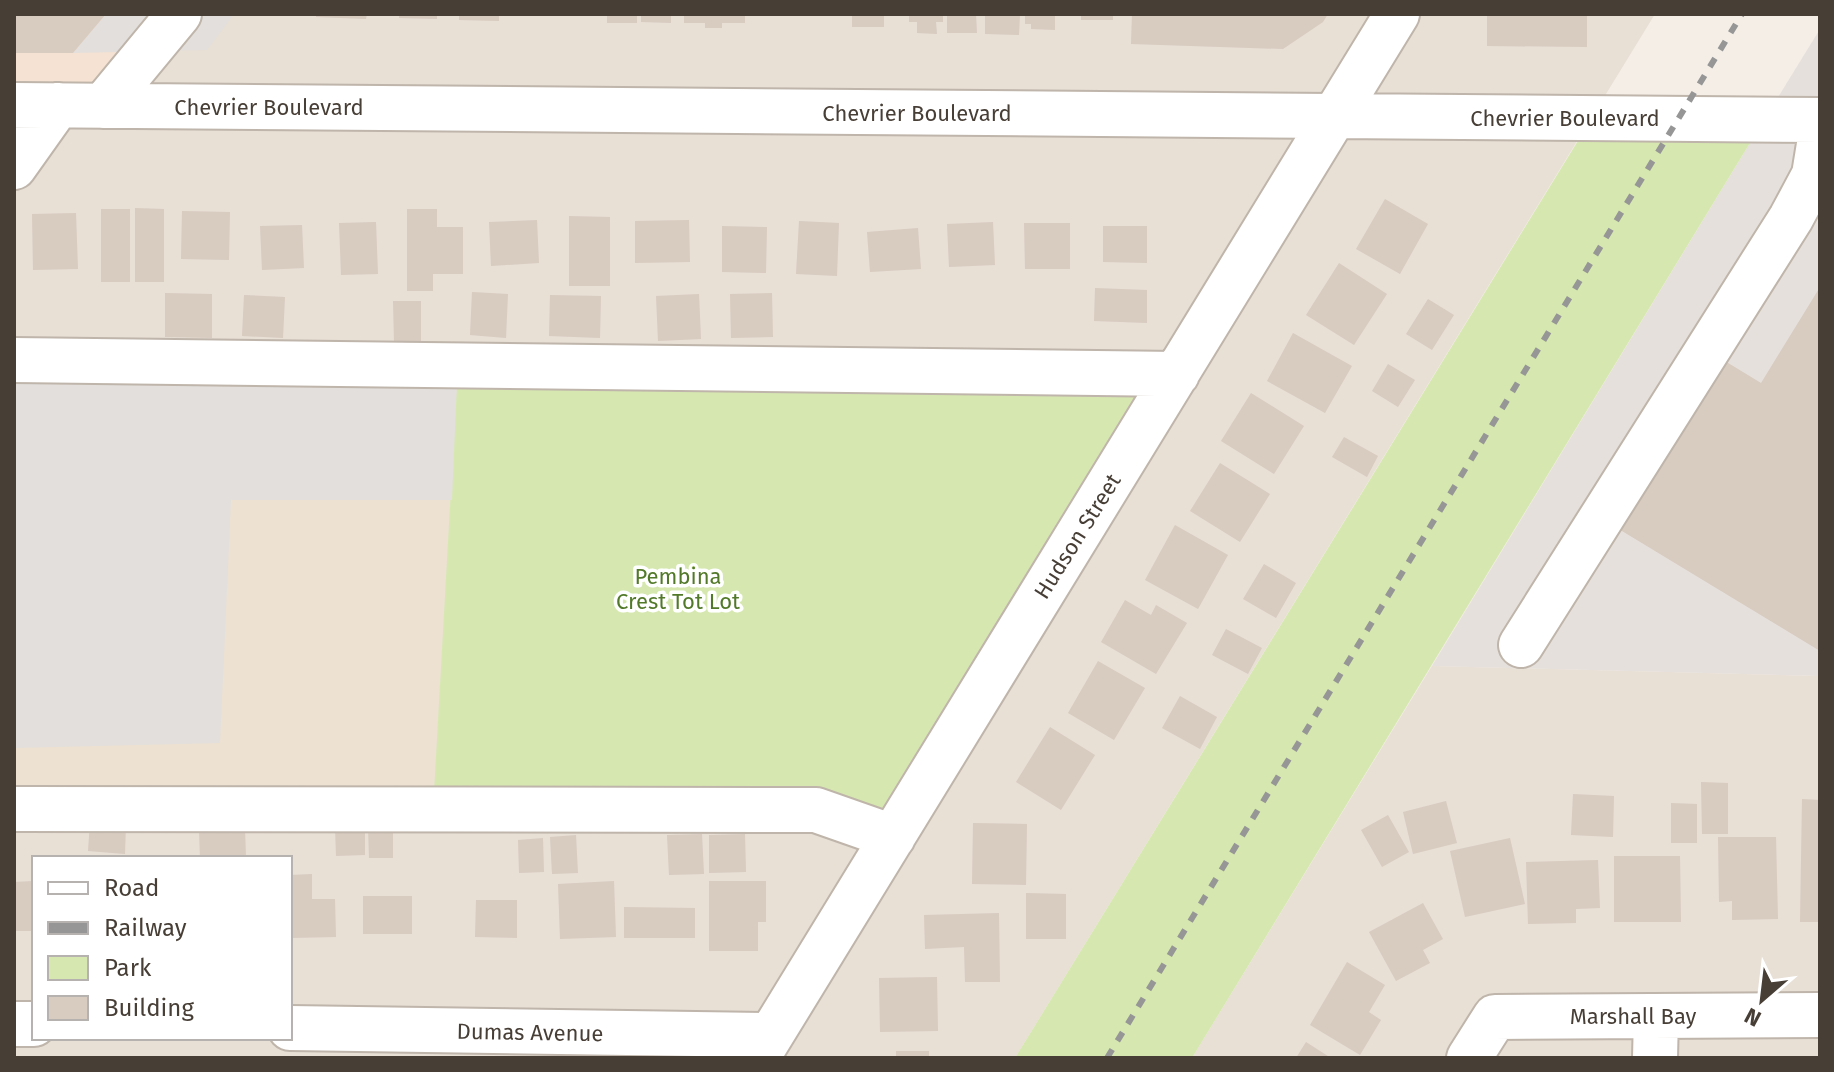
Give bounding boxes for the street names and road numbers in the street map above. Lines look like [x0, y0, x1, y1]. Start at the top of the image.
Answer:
street label: Chevrier Boulevard [174, 94, 364, 121]
street label: Chevrier Boulevard [822, 100, 1012, 127]
street label: Chevrier Boulevard [1470, 105, 1660, 132]
street label: Hudson Street [1028, 469, 1127, 604]
street label: Marshall Bay [1570, 1003, 1697, 1030]
street label: Dumas Avenue [456, 1018, 604, 1047]

